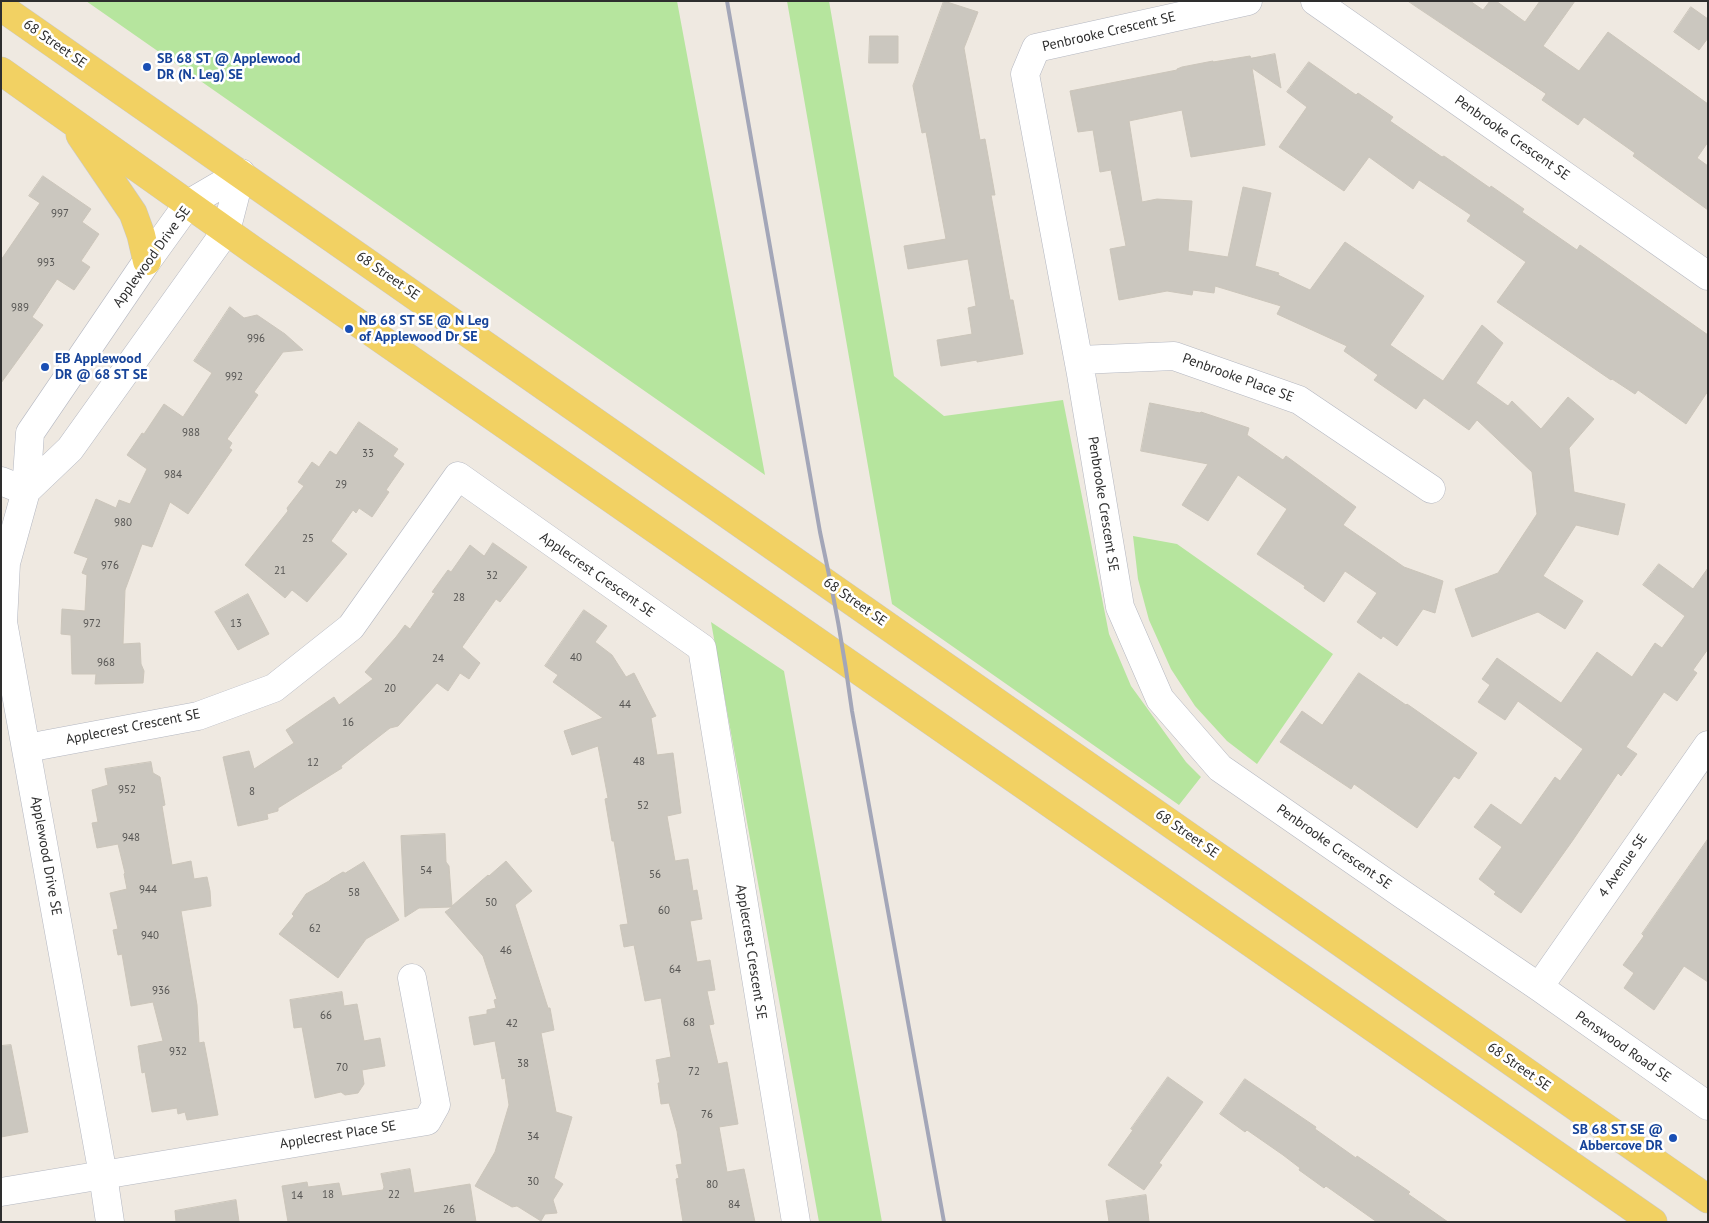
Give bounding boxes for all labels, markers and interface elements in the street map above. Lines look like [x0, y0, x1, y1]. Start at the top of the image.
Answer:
street label: Penbrooke Crescent SE [1041, 8, 1177, 56]
street label: 68 Street SE [20, 16, 90, 72]
place label: SB 68 ST @ Applewood DR (N. Leg) SE [157, 51, 300, 84]
marker: SB 68 ST @ Applewood DR (N. Leg) SE [141, 61, 153, 73]
street label: Penbrooke Crescent SE [1451, 92, 1573, 184]
street label: Applewood Drive SE [110, 203, 194, 311]
house number: 997 [51, 207, 69, 221]
street label: 68 Street SE [353, 248, 423, 304]
house number: 993 [37, 256, 55, 270]
house number: 989 [11, 301, 29, 315]
place label: NB 68 ST SE @ N Leg of Applewood Dr SE [359, 313, 489, 346]
marker: NB 68 ST SE @ N Leg of Applewood Dr SE [343, 323, 355, 335]
house number: 996 [247, 332, 265, 346]
street label: Penbrooke Place SE [1180, 350, 1296, 406]
place label: EB Applewood DR @ 68 ST SE [55, 351, 147, 384]
marker: EB Applewood DR @ 68 ST SE [39, 361, 51, 373]
house number: 992 [225, 370, 243, 384]
house number: 988 [182, 426, 200, 440]
street label: Penbrooke Crescent SE [1084, 435, 1122, 573]
house number: 33 [362, 447, 374, 461]
house number: 984 [164, 468, 182, 482]
house number: 29 [335, 478, 347, 492]
house number: 980 [114, 516, 132, 530]
street label: Applecrest Crescent SE [536, 529, 658, 621]
house number: 25 [302, 532, 314, 546]
house number: 976 [101, 559, 119, 573]
house number: 21 [274, 564, 286, 578]
house number: 32 [486, 569, 498, 583]
street label: 68 Street SE [820, 574, 890, 630]
house number: 28 [453, 591, 465, 605]
house number: 972 [83, 617, 101, 631]
house number: 13 [230, 617, 242, 631]
house number: 40 [570, 651, 582, 665]
house number: 24 [432, 652, 444, 666]
house number: 968 [97, 656, 115, 670]
house number: 20 [384, 682, 396, 696]
house number: 44 [619, 698, 631, 712]
street label: Applecrest Crescent SE [64, 706, 202, 748]
house number: 16 [342, 716, 354, 730]
house number: 48 [633, 755, 645, 769]
house number: 12 [307, 756, 319, 770]
house number: 952 [118, 783, 136, 797]
house number: 8 [249, 785, 255, 799]
street label: Applewood Drive SE [27, 795, 65, 917]
house number: 52 [637, 799, 649, 813]
street label: Penbrooke Crescent SE [1273, 801, 1395, 893]
street label: 68 Street SE [1152, 806, 1222, 862]
house number: 948 [122, 831, 140, 845]
street label: 4 Avenue SE [1595, 831, 1651, 901]
house number: 54 [420, 864, 432, 878]
house number: 56 [649, 868, 661, 882]
house number: 944 [139, 883, 157, 897]
street label: Applecrest Crescent SE [732, 883, 770, 1021]
house number: 58 [348, 886, 360, 900]
house number: 50 [485, 896, 497, 910]
house number: 60 [658, 904, 670, 918]
house number: 62 [309, 922, 321, 936]
house number: 940 [141, 929, 159, 943]
house number: 46 [500, 944, 512, 958]
house number: 64 [669, 963, 681, 977]
house number: 936 [152, 984, 170, 998]
street label: Penswood Road SE [1572, 1008, 1674, 1086]
house number: 66 [320, 1009, 332, 1023]
house number: 68 [683, 1016, 695, 1030]
house number: 42 [506, 1017, 518, 1031]
street label: 68 Street SE [1484, 1039, 1554, 1095]
house number: 932 [169, 1045, 187, 1059]
house number: 38 [517, 1057, 529, 1071]
house number: 70 [336, 1061, 348, 1075]
house number: 72 [688, 1065, 700, 1079]
house number: 76 [701, 1108, 713, 1122]
street label: Applecrest Place SE [279, 1118, 397, 1152]
place label: SB 68 ST SE @ Abbercove DR [1572, 1122, 1663, 1154]
house number: 34 [527, 1130, 539, 1144]
marker: SB 68 ST SE @ Abbercove DR [1667, 1132, 1679, 1144]
house number: 30 [527, 1175, 539, 1189]
house number: 80 [706, 1178, 718, 1192]
house number: 18 [322, 1188, 334, 1202]
house number: 22 [388, 1188, 400, 1202]
house number: 14 [291, 1189, 303, 1203]
house number: 84 [728, 1198, 740, 1212]
house number: 26 [443, 1203, 455, 1217]

